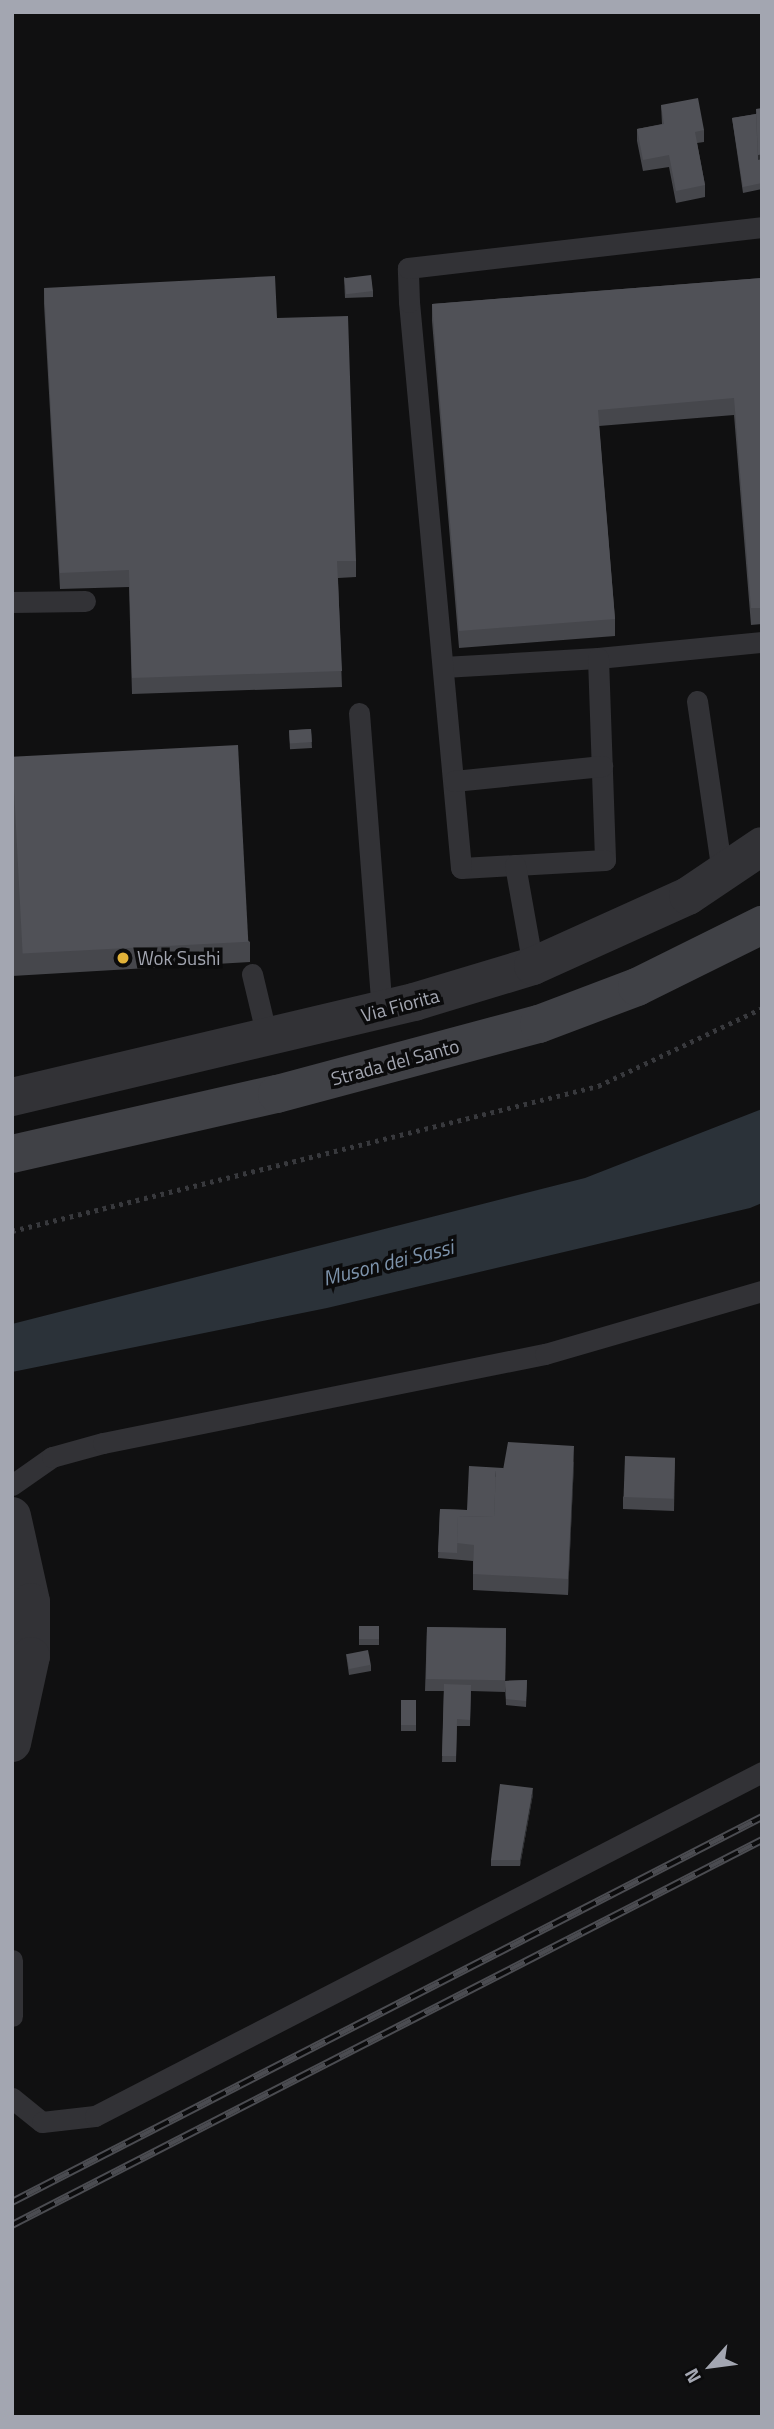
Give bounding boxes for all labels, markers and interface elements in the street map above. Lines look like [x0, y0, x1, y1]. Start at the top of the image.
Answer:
place label: Wok Sushi [137, 947, 220, 969]
marker: Wok Sushi [115, 950, 131, 966]
street label: Via Fiorita [358, 984, 442, 1026]
street label: Strada del Santo [329, 1034, 461, 1090]
water label: Muson dei Sassi [320, 1234, 456, 1290]
north arrow [676, 2331, 746, 2401]
text: N [676, 2363, 708, 2389]

